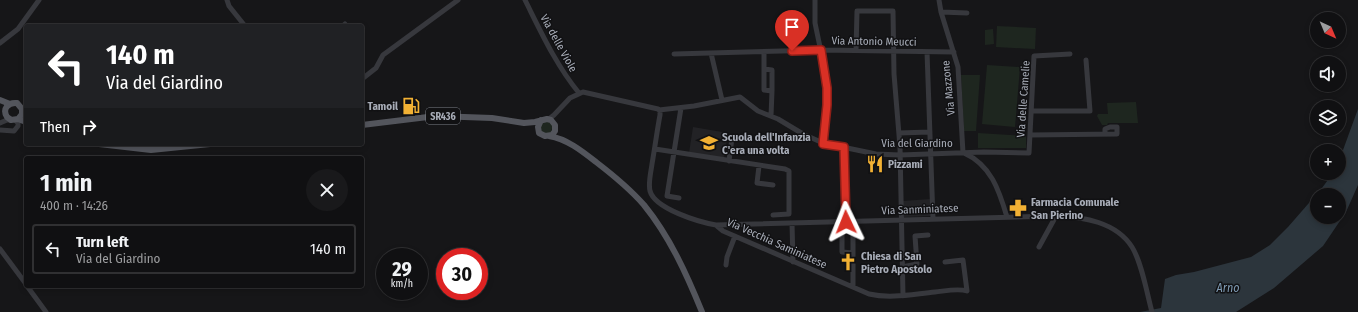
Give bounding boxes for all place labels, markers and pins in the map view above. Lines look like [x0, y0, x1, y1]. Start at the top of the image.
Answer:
pin [775, 10, 809, 51]
fuel station icon: Tamoil [401, 96, 421, 116]
place label: Tamoil [368, 100, 399, 113]
place label: Scuola dell'Infanzia C'era una volta [722, 131, 811, 157]
school or university icon: Scuola dell'Infanzia C'era una volta [699, 133, 719, 153]
restaurant icon: Pizzami [865, 154, 885, 174]
place label: Pizzami [888, 158, 923, 171]
place label: Farmacia Comunale San Pierino [1031, 196, 1120, 222]
pharmacy icon: Farmacia Comunale San Pierino [1008, 198, 1028, 218]
place label: Chiesa di San Pietro Apostolo [861, 250, 932, 276]
church icon: Chiesa di San Pietro Apostolo [838, 252, 858, 272]

